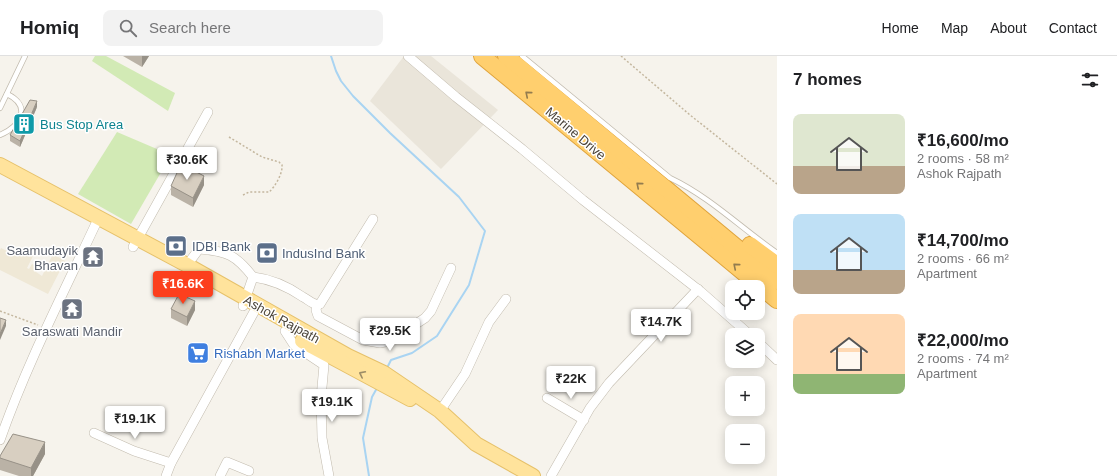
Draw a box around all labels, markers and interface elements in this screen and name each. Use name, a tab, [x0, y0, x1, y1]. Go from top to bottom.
search box	[103, 10, 383, 46]
text: Homiq	[20, 17, 79, 38]
icon: search	[117, 17, 139, 39]
text: Search here	[149, 19, 231, 36]
text: Home	[882, 20, 919, 36]
text: Map	[941, 20, 968, 36]
text: About	[990, 20, 1027, 36]
text: Contact	[1049, 20, 1097, 36]
icon: filters	[1079, 69, 1101, 91]
text: 7 homes	[793, 70, 862, 89]
one-way arrow	[525, 91, 532, 98]
street label: Marine Drive	[543, 104, 609, 163]
building icon: Bus Stop Area	[11, 111, 37, 137]
place label: Bus Stop Area	[40, 117, 124, 132]
icon: home	[825, 130, 873, 178]
text: ₹16,600/mo	[917, 131, 1009, 150]
pin: ₹30.6K	[154, 147, 220, 181]
text: 2 rooms · 58 m²	[917, 151, 1009, 166]
text: ₹30.6K	[166, 152, 208, 167]
text: Ashok Rajpath	[917, 166, 1002, 181]
one-way arrow	[636, 183, 643, 190]
icon: home	[825, 230, 873, 278]
text: ₹14,700/mo	[917, 231, 1009, 250]
bank icon: IDBI Bank	[163, 233, 189, 259]
place label: IDBI Bank	[192, 239, 251, 254]
bank icon: IndusInd Bank	[254, 240, 280, 266]
place label: Saamudayik Bhavan	[6, 243, 78, 273]
temple icon: Saamudayik Bhavan	[80, 244, 106, 270]
place label: IndusInd Bank	[282, 246, 366, 261]
text: 2 rooms · 66 m²	[917, 251, 1009, 266]
one-way arrow	[734, 264, 741, 271]
text: Apartment	[917, 266, 977, 281]
pin: ₹16.6K	[150, 271, 216, 305]
text: ₹16.6K	[162, 276, 204, 291]
map controls	[725, 280, 765, 464]
button: locate	[725, 280, 765, 320]
street label: Ashok Rajpath	[241, 292, 322, 346]
temple icon: Saraswati Mandir	[59, 296, 85, 322]
pin: ₹14.7K	[628, 309, 694, 343]
text: ₹14.7K	[640, 314, 682, 329]
pin: ₹29.5K	[357, 318, 423, 352]
text: ₹29.5K	[369, 323, 411, 338]
place label: Saraswati Mandir	[22, 324, 123, 339]
button: layers	[725, 328, 765, 368]
icon: home	[825, 330, 873, 378]
text: ₹22,000/mo	[917, 331, 1009, 350]
supermarket icon: Rishabh Market	[185, 340, 211, 366]
place label: Rishabh Market	[214, 346, 305, 361]
text: 2 rooms · 74 m²	[917, 351, 1009, 366]
pin: ₹22K	[547, 366, 595, 400]
text: Apartment	[917, 366, 977, 381]
one-way arrow	[359, 371, 366, 379]
text: ₹22K	[555, 371, 587, 386]
button: +	[725, 376, 765, 416]
pin: ₹19.1K	[299, 389, 365, 423]
text: ₹19.1K	[311, 394, 353, 409]
pin: ₹19.1K	[102, 406, 168, 440]
text: ₹19.1K	[114, 411, 156, 426]
button: −	[725, 424, 765, 464]

